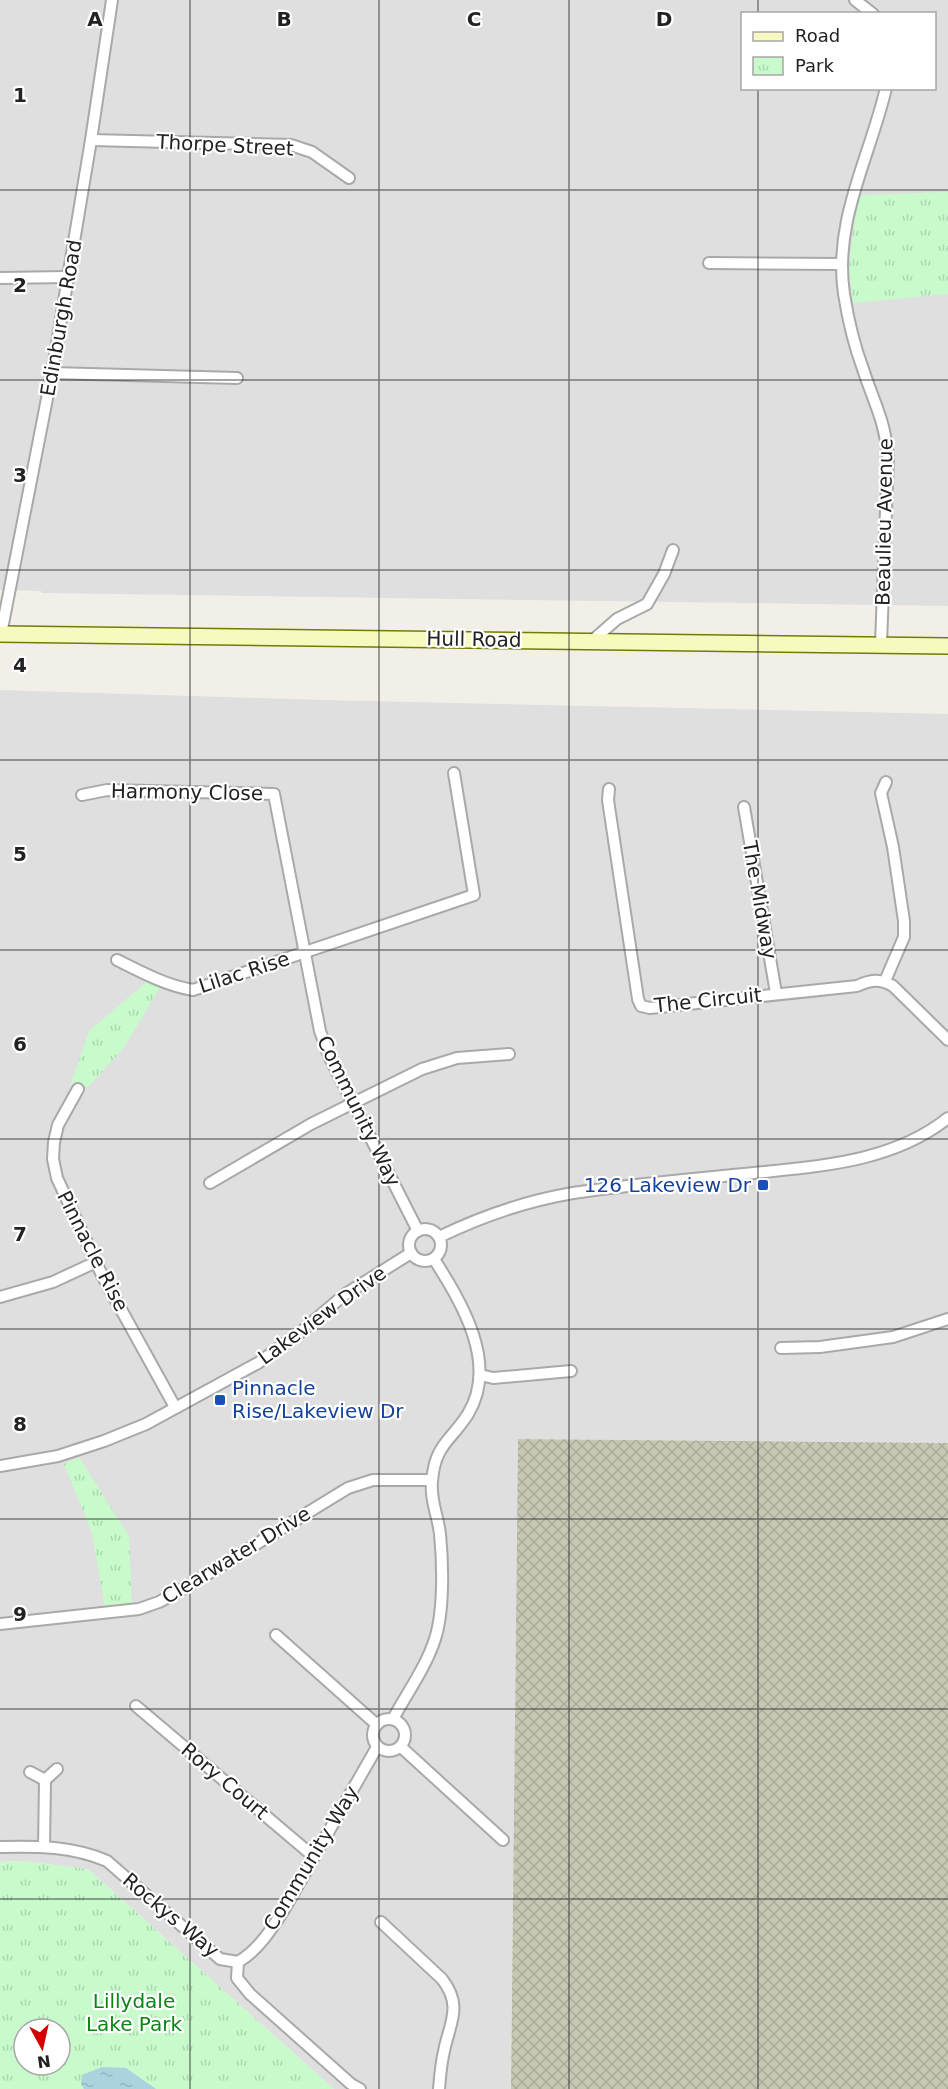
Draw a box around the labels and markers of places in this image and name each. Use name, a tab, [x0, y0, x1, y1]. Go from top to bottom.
place label: 126 Lakeview Dr	[584, 1173, 752, 1197]
marker: 126 Lakeview Dr	[756, 1178, 770, 1192]
place label: Pinnacle Rise/Lakeview Dr	[232, 1376, 404, 1423]
marker: Pinnacle Rise/Lakeview Dr	[213, 1393, 227, 1407]

